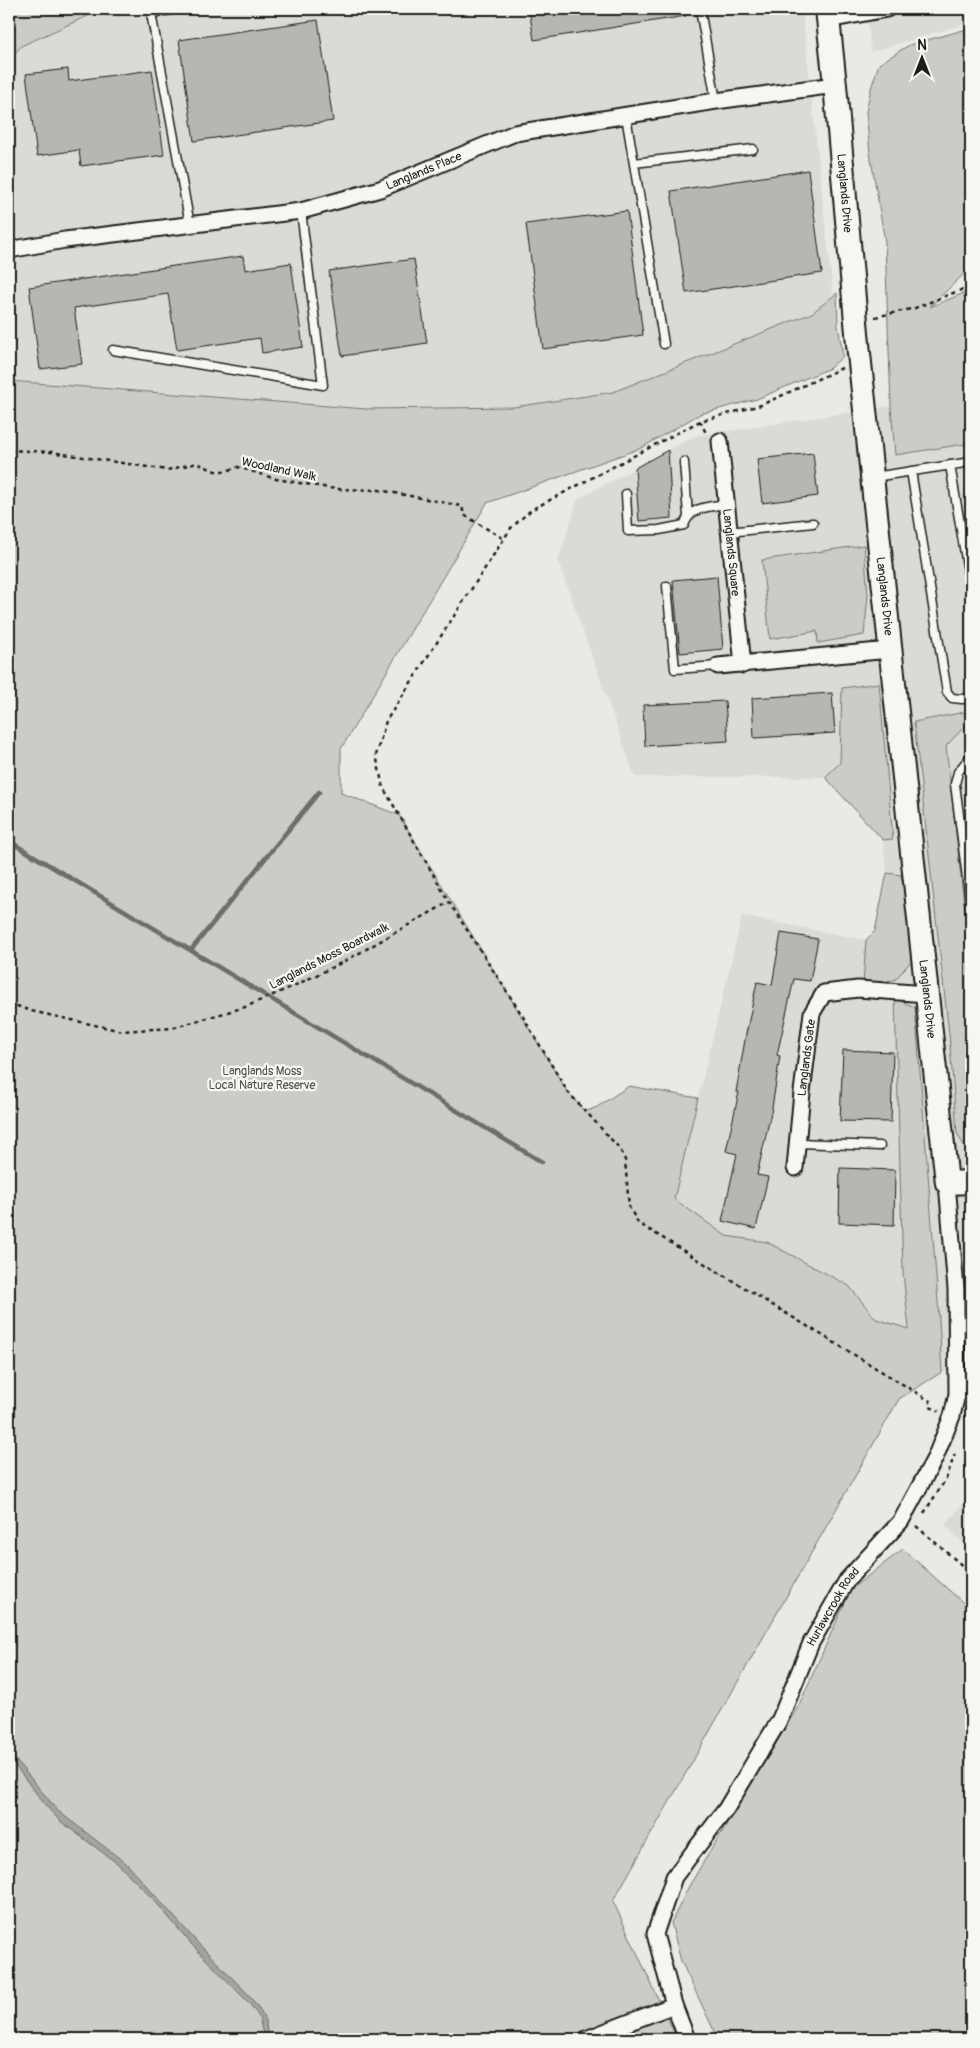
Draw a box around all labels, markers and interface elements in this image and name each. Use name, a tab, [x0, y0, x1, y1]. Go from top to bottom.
north arrow	[898, 32, 948, 82]
text: N	[917, 37, 927, 54]
street label: Langlands Place	[384, 149, 464, 194]
street label: Langlands Drive	[833, 153, 855, 233]
street label: Woodland Walk	[240, 454, 318, 485]
street label: Langlands Square	[719, 508, 743, 597]
street label: Langlands Drive	[873, 556, 896, 636]
street label: Langlands Moss Boardwalk	[267, 920, 392, 993]
street label: Langlands Drive	[915, 959, 939, 1039]
street label: Langlands Gate	[795, 1018, 819, 1097]
park label: Langlands Moss Local Nature Reserve	[209, 1064, 316, 1093]
street label: Hurlawcrook Road	[804, 1564, 863, 1649]

